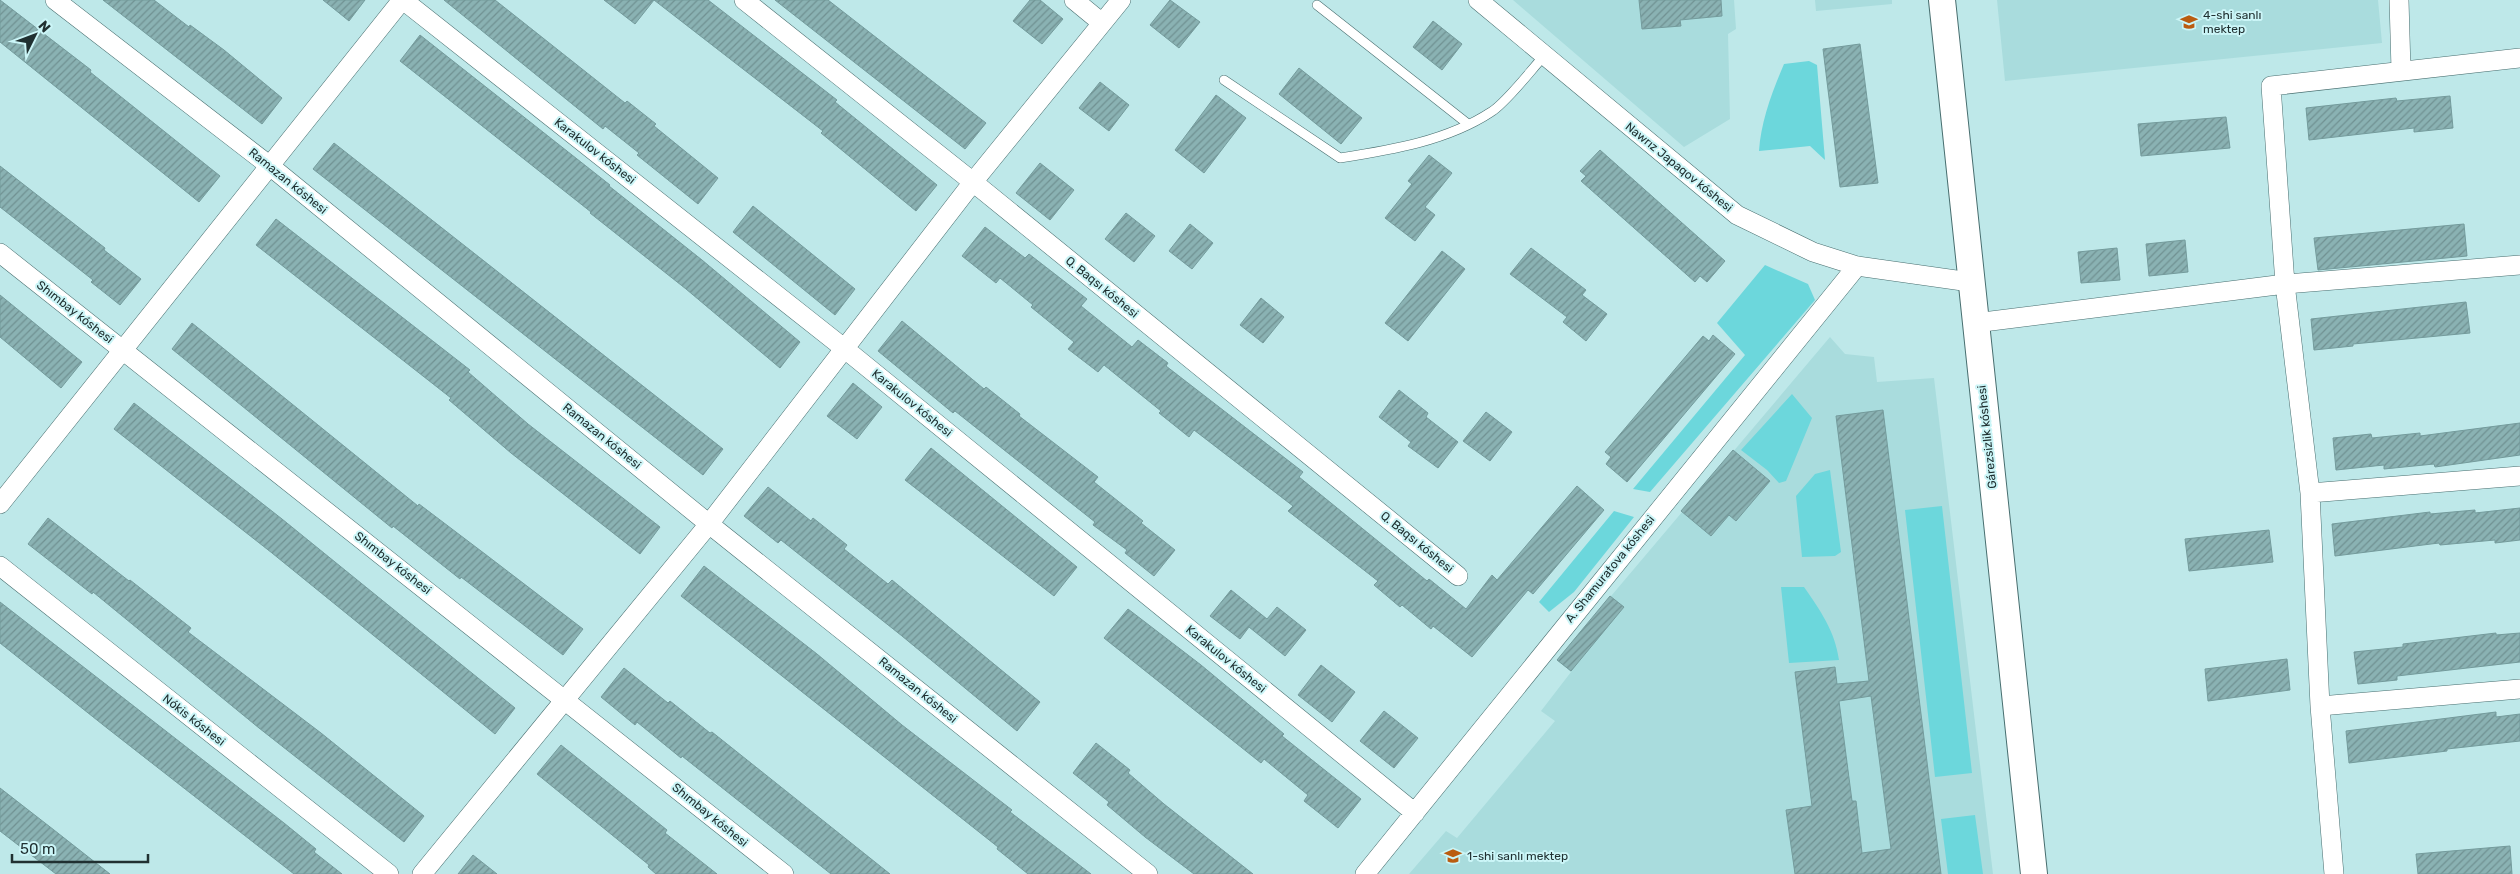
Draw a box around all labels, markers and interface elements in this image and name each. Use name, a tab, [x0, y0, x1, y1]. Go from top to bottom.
place label: 4-shi sanlı mektep	[2203, 8, 2261, 36]
north arrow	[10, 10, 60, 60]
school or university icon: 4-shi sanlı mektep	[2179, 12, 2199, 32]
text: N	[35, 17, 54, 36]
street label: Karakulov kóshesi	[552, 115, 638, 187]
street label: Nawrız Japaqov kóshesi	[1622, 119, 1736, 215]
street label: Ramazan kóshesi	[246, 145, 330, 217]
street label: Q. Baqsı kóshesi	[1063, 253, 1141, 321]
street label: Shımbay kóshesi	[34, 278, 116, 346]
street label: Karakulov kóshesi	[869, 366, 955, 440]
street label: Gárezsizlik kóshesi	[1975, 384, 1999, 489]
street label: Ramazan kóshesi	[560, 400, 644, 472]
street label: Q. Baqsı kóshesi	[1378, 508, 1456, 576]
street label: A. Shamuratova kóshesi	[1563, 513, 1658, 625]
street label: Shımbay kóshesi	[352, 529, 434, 597]
street label: Karakulov kóshesi	[1183, 622, 1269, 696]
street label: Ramazan kóshesi	[876, 654, 960, 726]
street label: Nókis kóshesi	[160, 691, 228, 749]
street label: Shımbay kóshesi	[669, 780, 751, 850]
scale bar	[12, 832, 149, 864]
text: 50 m	[20, 840, 55, 858]
school or university icon: 1-shi sanlı mektep	[1443, 846, 1463, 866]
place label: 1-shi sanlı mektep	[1467, 849, 1568, 863]

